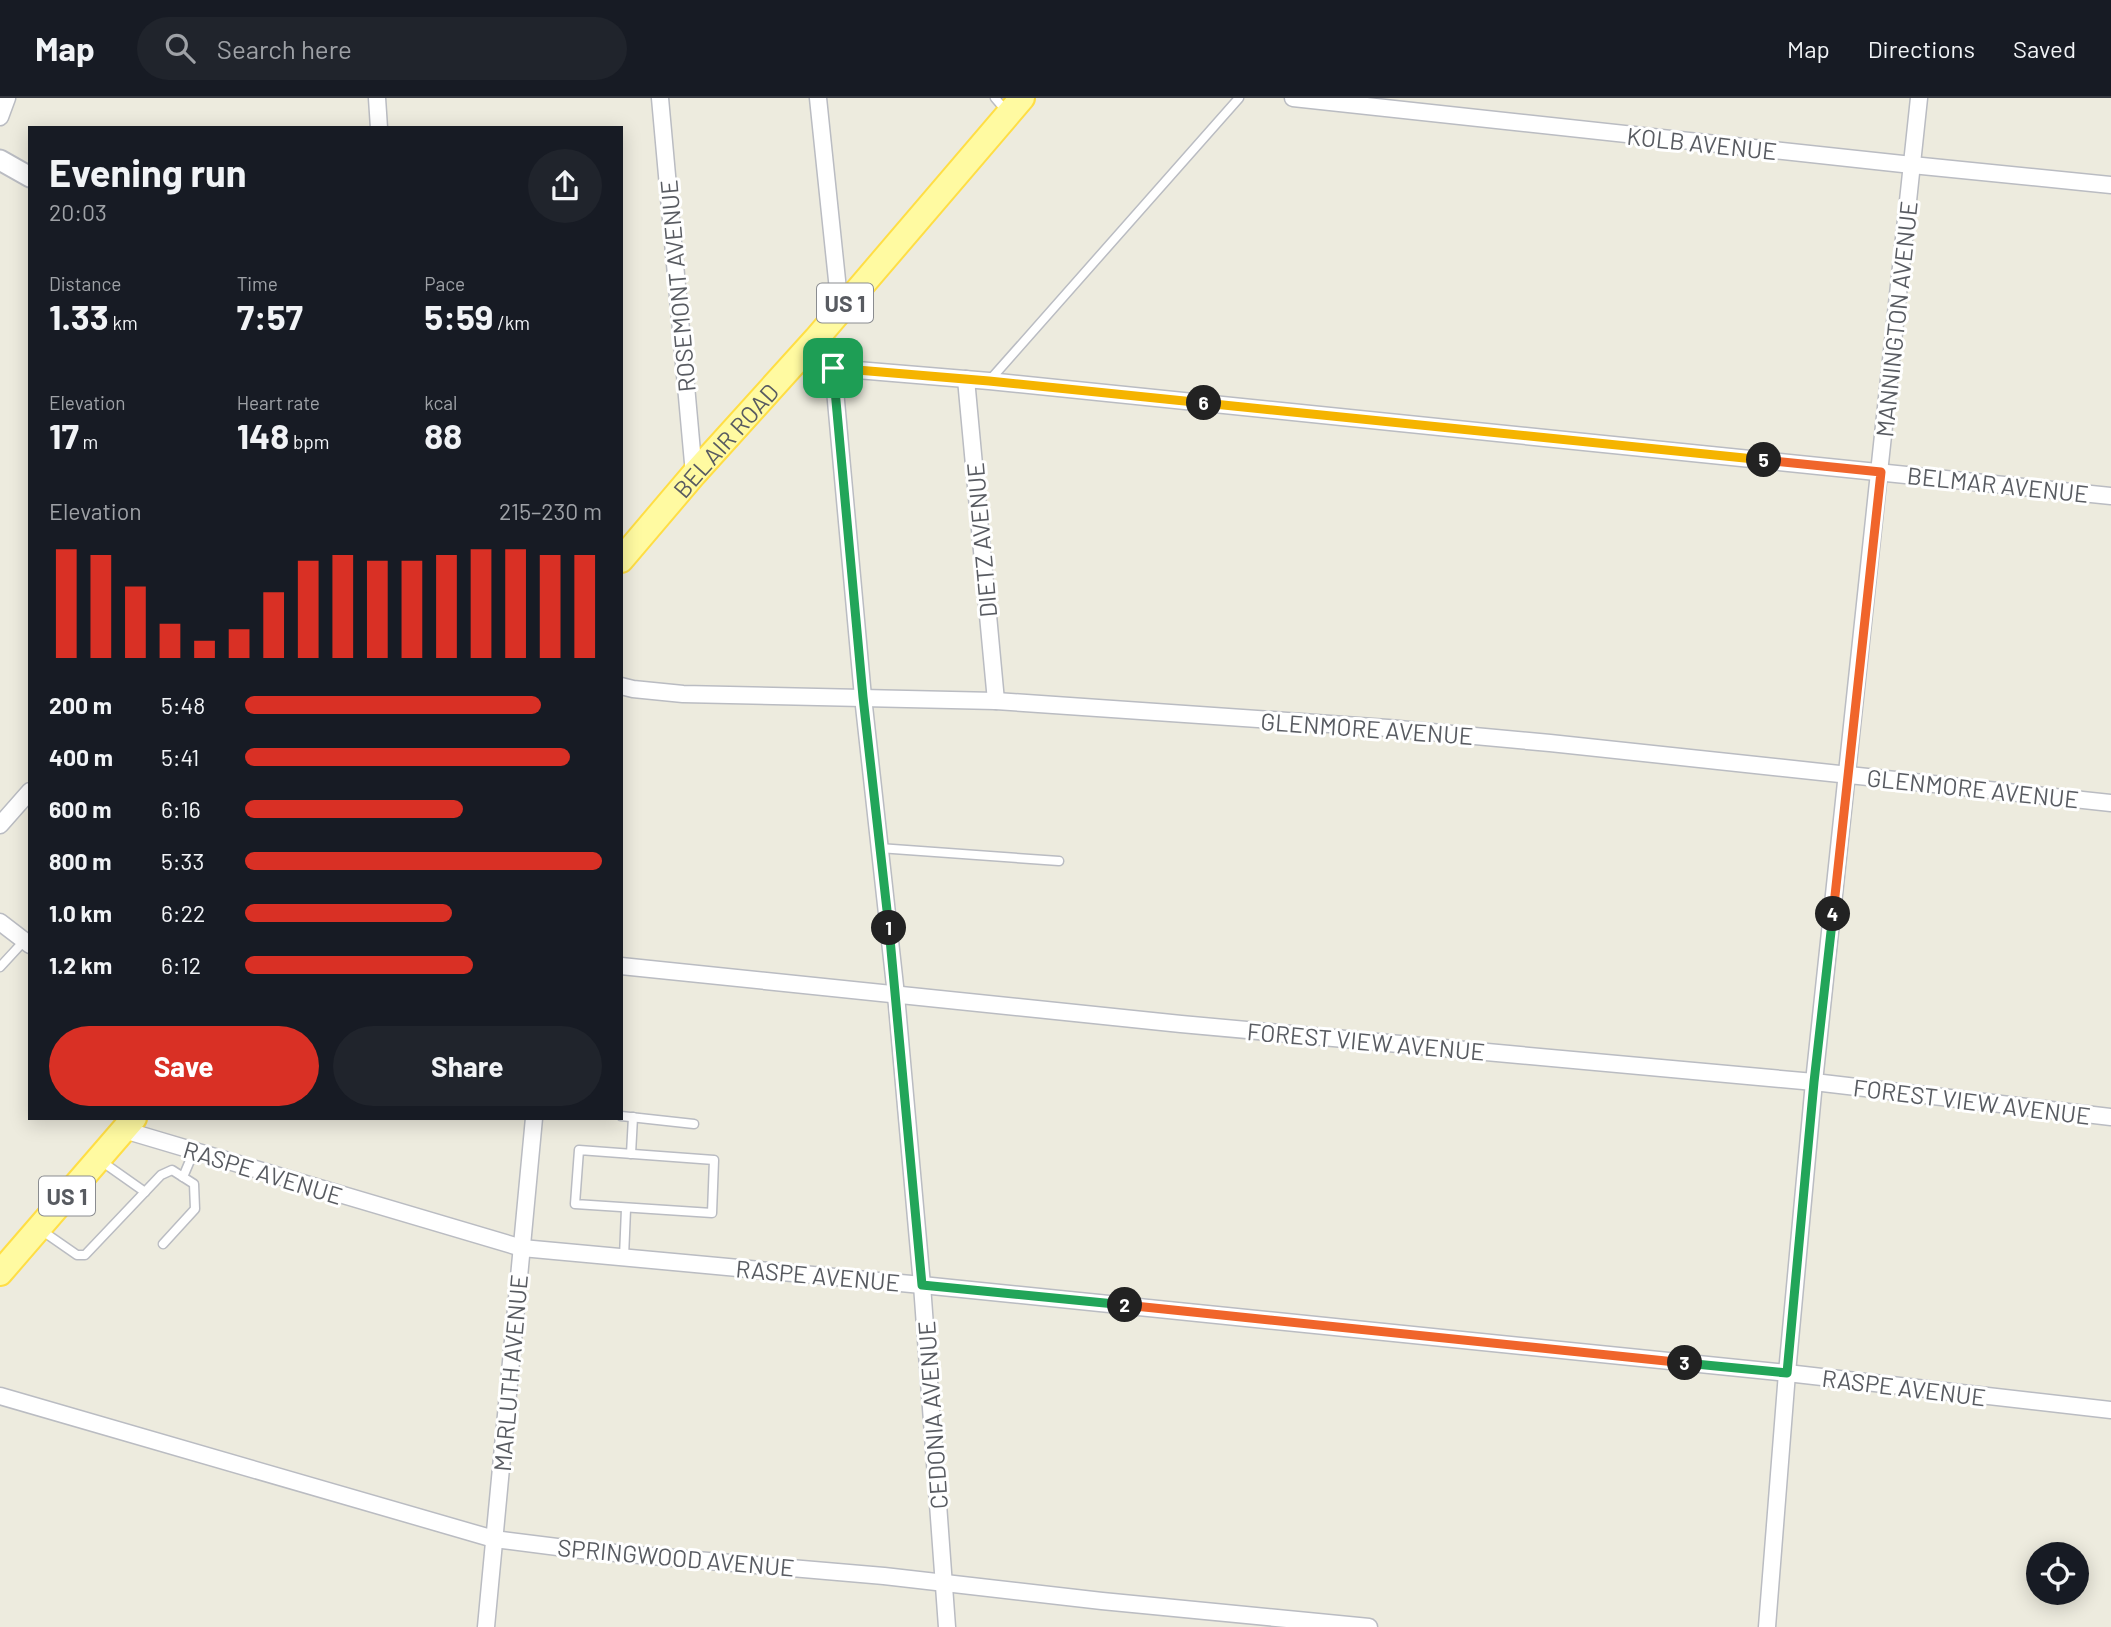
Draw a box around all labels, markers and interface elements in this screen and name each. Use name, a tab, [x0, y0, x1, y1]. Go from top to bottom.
search box	[137, 17, 627, 80]
text: Map	[35, 28, 95, 68]
icon: search	[161, 29, 199, 67]
text: Search here	[217, 33, 352, 64]
text: Map	[1787, 34, 1830, 63]
text: Directions	[1868, 34, 1975, 63]
text: Saved	[2013, 34, 2076, 63]
street label: KOLB AVENUE	[1625, 121, 1779, 165]
text: Evening run	[49, 149, 247, 195]
button: share	[528, 149, 602, 223]
street label: ROSEMONT AVENUE	[653, 179, 701, 393]
text: 20:03	[49, 198, 107, 226]
street label: MANNINGTON AVENUE	[1869, 200, 1923, 438]
text: Distance	[49, 272, 121, 295]
text: Time	[237, 272, 278, 295]
text: Pace	[424, 272, 465, 295]
road number: US 1	[817, 284, 873, 322]
text: 1.33	[49, 295, 109, 337]
text: 7:57	[237, 295, 303, 337]
text: 5:59	[424, 295, 493, 337]
text: km	[109, 311, 138, 334]
text: /km	[493, 311, 530, 334]
pin	[803, 338, 863, 398]
icon: arrive	[814, 349, 852, 387]
street label: BELAIR ROAD	[666, 377, 784, 503]
pin: 6	[1186, 386, 1222, 420]
text: Elevation	[49, 391, 126, 414]
text: Heart rate	[237, 391, 320, 414]
text: kcal	[424, 391, 457, 414]
text: 6	[1198, 391, 1209, 414]
text: 17	[49, 414, 79, 456]
text: 148	[237, 414, 289, 456]
text: 88	[424, 414, 462, 456]
text: m	[79, 430, 98, 453]
text: bpm	[289, 430, 330, 453]
pin: 5	[1746, 442, 1782, 478]
text: 5	[1758, 448, 1769, 471]
street label: BELMAR AVENUE	[1906, 460, 2090, 508]
street label: DIETZ AVENUE	[960, 461, 1002, 619]
text: Elevation	[49, 497, 142, 525]
text: 215–230 m	[499, 497, 602, 525]
text: 200 m	[49, 691, 112, 719]
text: 5:48	[161, 691, 205, 719]
street label: GLENMORE AVENUE	[1260, 706, 1474, 750]
text: 400 m	[49, 743, 113, 771]
text: 5:41	[161, 743, 199, 771]
street label: GLENMORE AVENUE	[1865, 762, 2081, 814]
text: 600 m	[49, 795, 111, 823]
text: 6:16	[161, 795, 201, 823]
text: 800 m	[49, 847, 111, 875]
text: 5:33	[161, 847, 204, 875]
pin: 4	[1815, 896, 1850, 932]
text: 1.0 km	[49, 899, 112, 927]
text: 6:22	[161, 899, 205, 927]
text: 4	[1827, 902, 1838, 925]
pin: 1	[872, 910, 906, 946]
text: 1	[885, 916, 892, 939]
text: 1.2 km	[49, 951, 112, 979]
text: 6:12	[161, 951, 201, 979]
street label: FOREST VIEW AVENUE	[1246, 1016, 1486, 1066]
button: Save	[49, 1026, 319, 1106]
button: Share	[333, 1026, 602, 1106]
street label: FOREST VIEW AVENUE	[1852, 1072, 2092, 1130]
street label: RASPE AVENUE	[180, 1134, 346, 1210]
road number: US 1	[39, 1176, 95, 1216]
street label: RASPE AVENUE	[735, 1253, 901, 1297]
street label: MARLUTH AVENUE	[487, 1273, 533, 1473]
pin: 2	[1108, 1288, 1142, 1322]
text: 2	[1119, 1293, 1130, 1316]
street label: CEDONIA AVENUE	[911, 1320, 953, 1510]
pin: 3	[1668, 1346, 1702, 1380]
text: 3	[1679, 1351, 1690, 1374]
street label: RASPE AVENUE	[1820, 1363, 1988, 1411]
street label: SPRINGWOOD AVENUE	[556, 1532, 796, 1582]
map controls	[2026, 1542, 2089, 1605]
button: locate	[2026, 1542, 2089, 1605]

